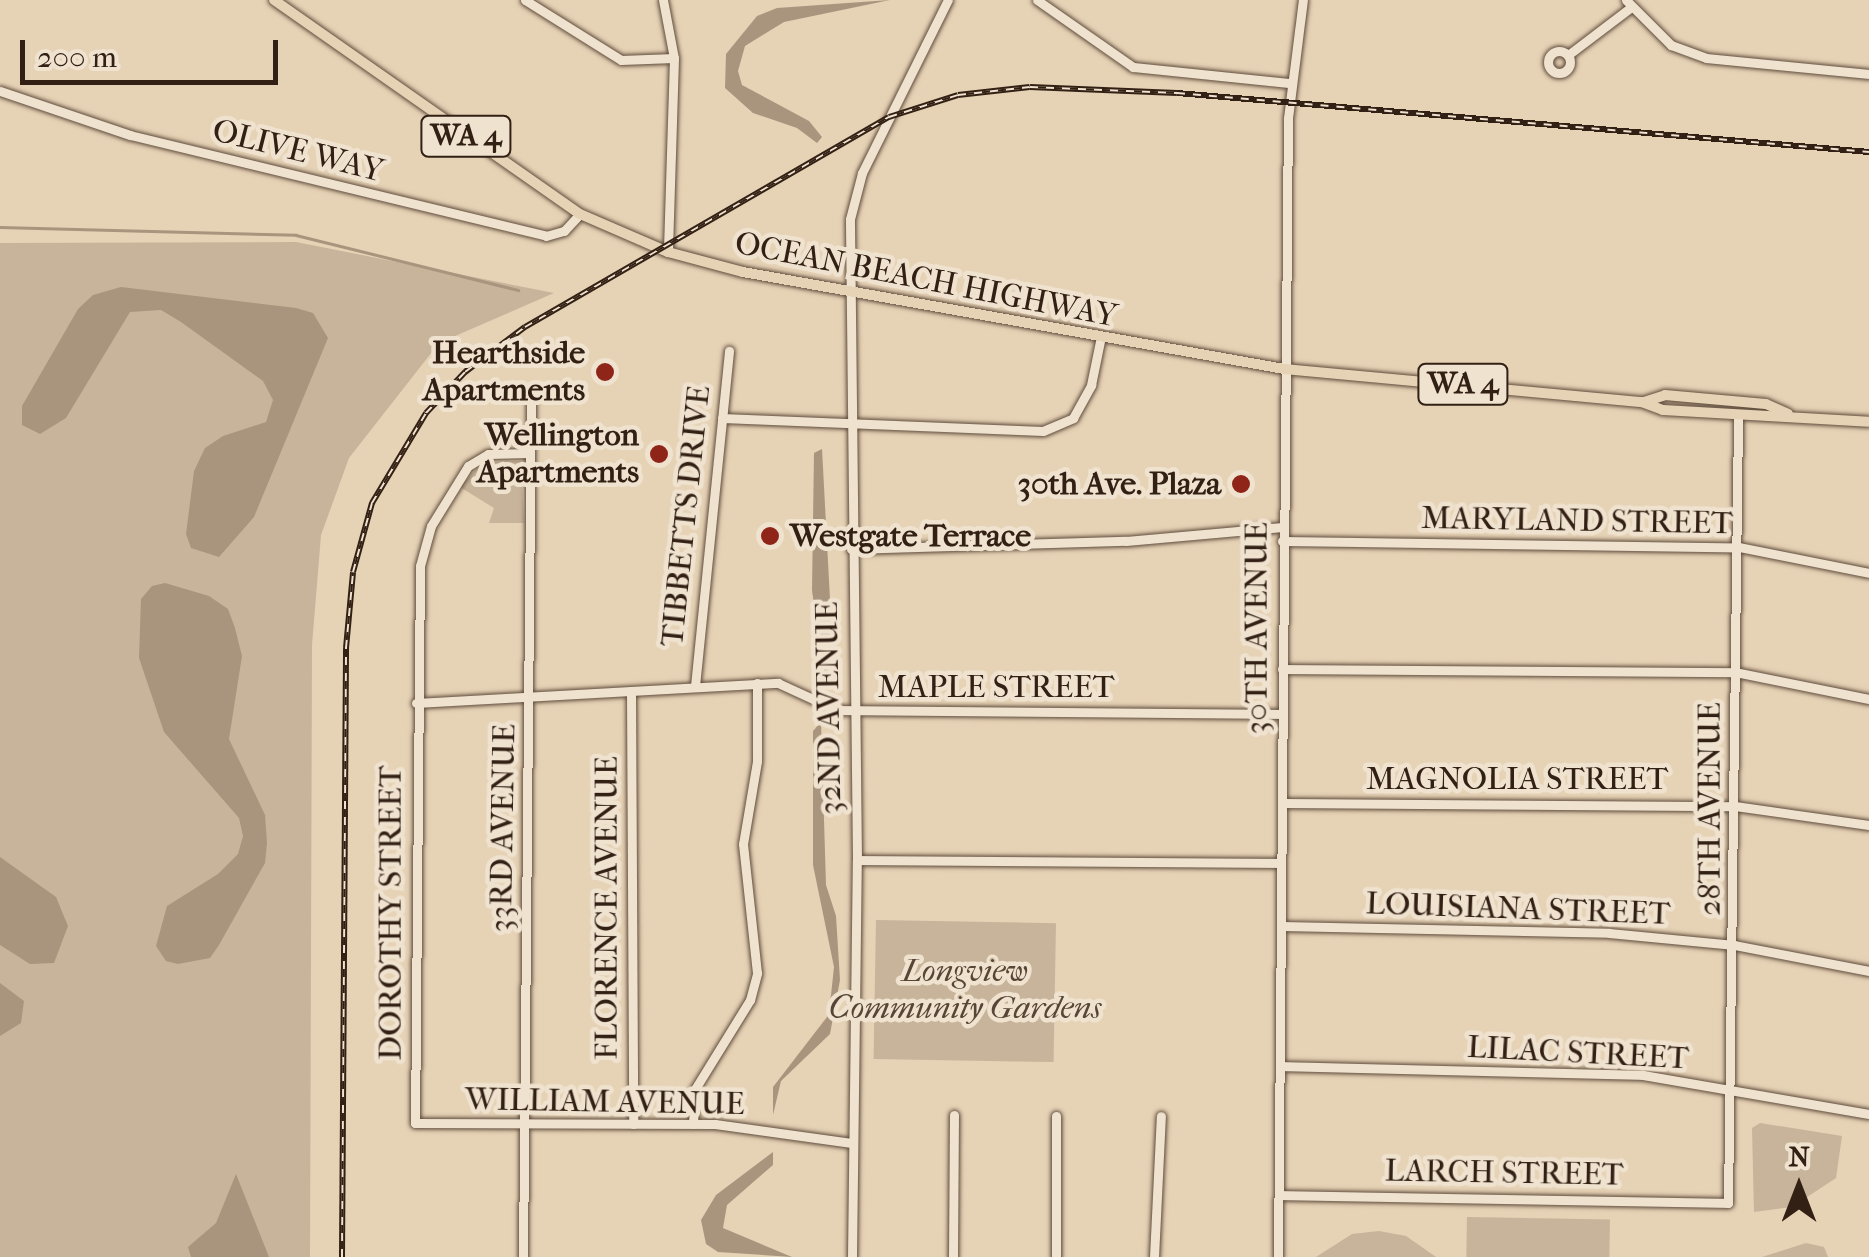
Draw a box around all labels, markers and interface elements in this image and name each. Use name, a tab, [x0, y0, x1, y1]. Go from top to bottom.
scale bar	[25, 20, 282, 82]
text: 200 m	[37, 40, 117, 75]
street label: OLIVE WAY	[208, 111, 388, 191]
road number: WA 4	[418, 111, 514, 161]
street label: OCEAN BEACH HIGHWAY	[732, 224, 1120, 336]
place label: Hearthside Apartments	[423, 335, 585, 410]
road number: WA 4	[1416, 359, 1510, 409]
marker: Hearthside Apartments	[594, 361, 616, 383]
street label: TIBBETTS DRIVE	[653, 384, 719, 648]
place label: Wellington Apartments	[477, 417, 639, 492]
marker: Wellington Apartments	[648, 443, 670, 465]
place label: 30th Ave. Plaza	[1018, 465, 1221, 503]
marker: 30th Ave. Plaza	[1230, 473, 1252, 495]
street label: MARYLAND STREET	[1421, 499, 1733, 543]
place label: Westgate Terrace	[790, 517, 1031, 555]
street label: 30TH AVENUE	[1238, 522, 1276, 734]
marker: Westgate Terrace	[759, 525, 781, 547]
street label: 32ND AVENUE	[808, 601, 850, 815]
street label: MAPLE STREET	[878, 668, 1114, 706]
street label: 28TH AVENUE	[1691, 702, 1729, 916]
street label: 33RD AVENUE	[482, 723, 524, 933]
street label: FLORENCE AVENUE	[588, 756, 626, 1060]
street label: MAGNOLIA STREET	[1366, 760, 1668, 798]
street label: DOROTHY STREET	[372, 766, 410, 1060]
street label: LOUISIANA STREET	[1365, 884, 1671, 934]
park label: Longview Community Gardens	[829, 953, 1101, 1028]
street label: LILAC STREET	[1466, 1028, 1690, 1078]
street label: WILLIAM AVENUE	[465, 1080, 745, 1124]
north arrow	[1749, 1137, 1849, 1237]
text: N	[1788, 1140, 1810, 1173]
street label: LARCH STREET	[1384, 1152, 1624, 1194]

